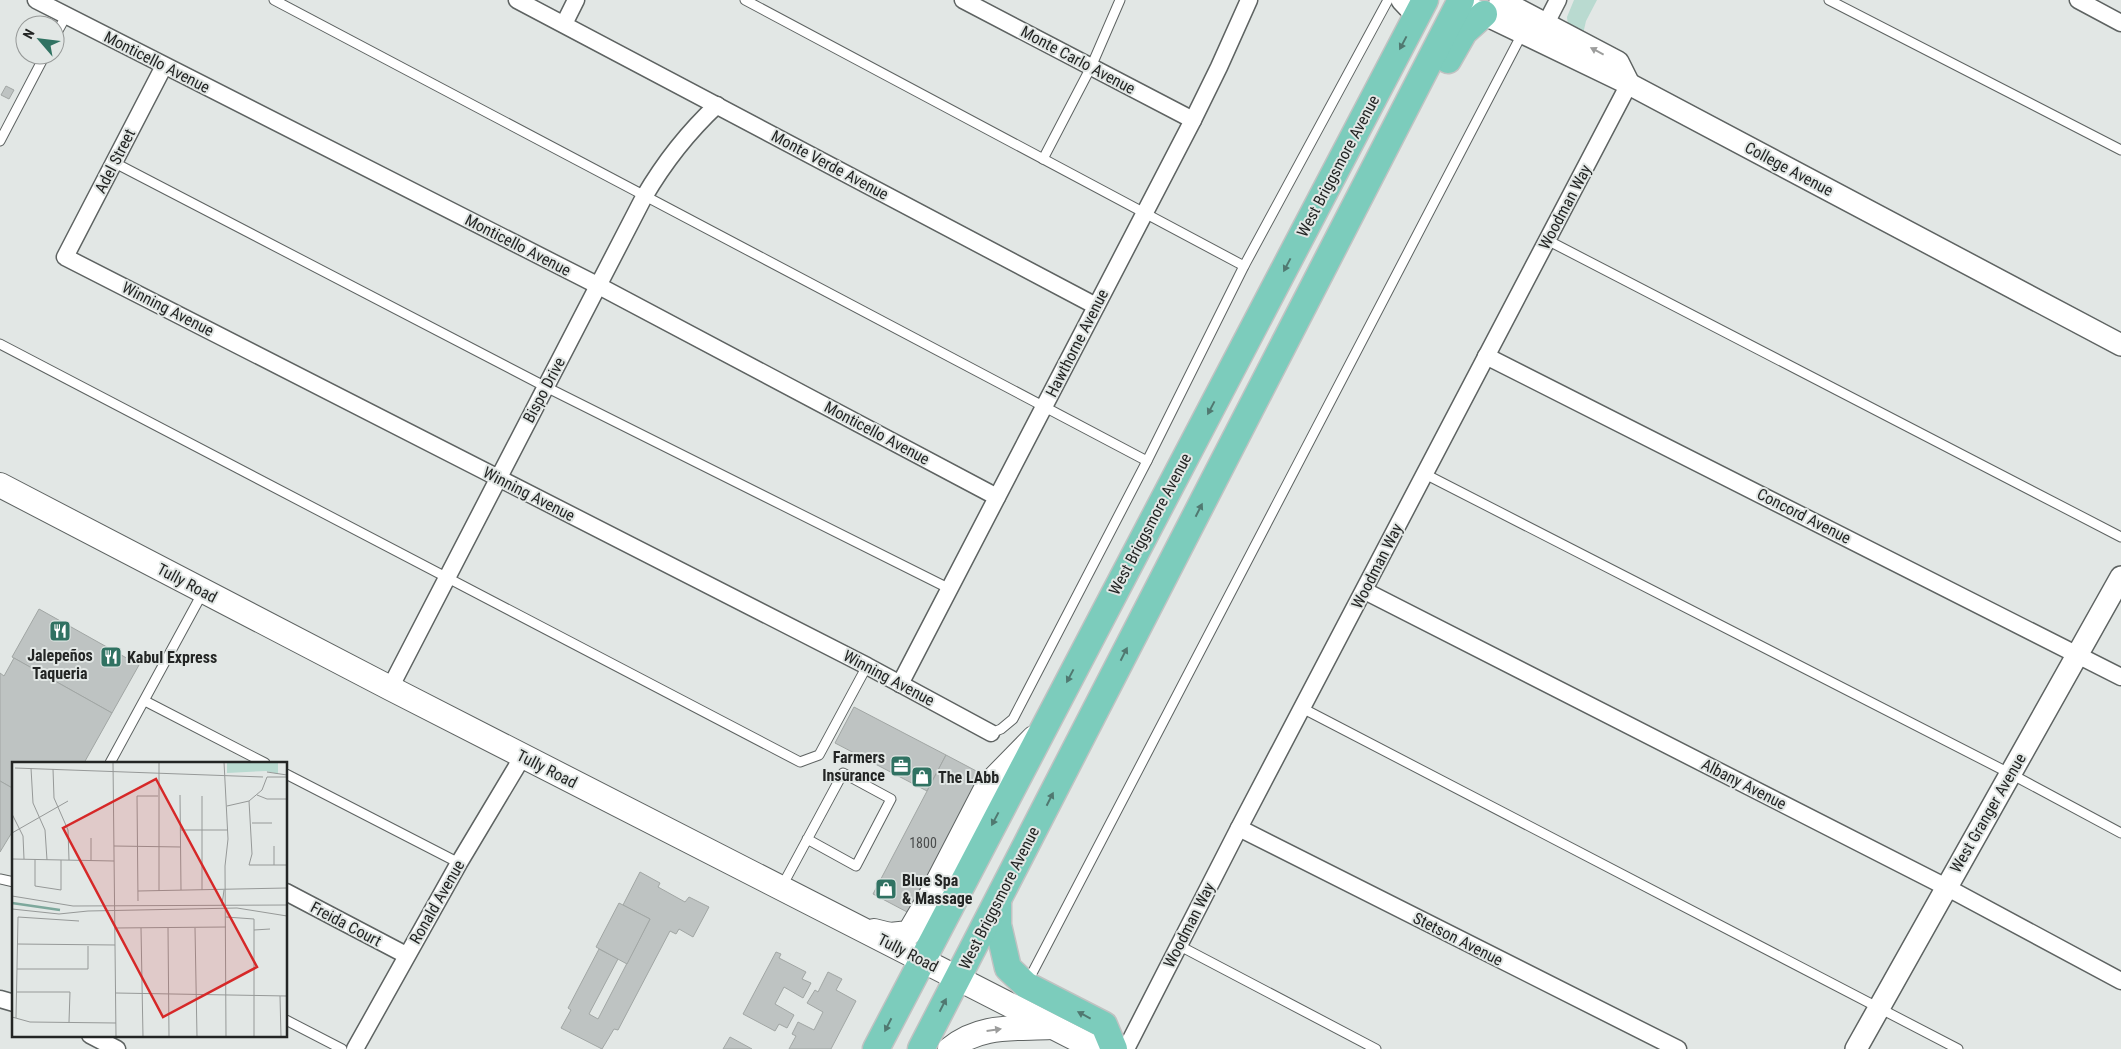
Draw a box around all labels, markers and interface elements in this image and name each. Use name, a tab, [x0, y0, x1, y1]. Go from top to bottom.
north arrow	[15, 15, 65, 65]
street label: Monte Carlo Avenue	[1018, 22, 1138, 98]
text: N	[19, 26, 38, 41]
street label: Monticello Avenue	[101, 27, 213, 97]
one-way arrow	[1399, 36, 1407, 50]
one-way arrow	[1590, 47, 1604, 55]
street label: West Briggsmore Avenue	[1293, 92, 1383, 240]
street label: Adel Street	[91, 125, 139, 196]
street label: Monte Verde Avenue	[768, 126, 892, 204]
street label: College Avenue	[1742, 138, 1836, 200]
street label: Woodman Way	[1535, 161, 1595, 253]
street label: Monticello Avenue	[462, 210, 574, 280]
one-way arrow	[1283, 257, 1291, 272]
street label: Winning Avenue	[119, 278, 217, 340]
street label: Hawthorne Avenue	[1042, 286, 1112, 400]
street label: Bispo Drive	[519, 354, 569, 426]
street label: Monticello Avenue	[821, 397, 933, 469]
one-way arrow	[1207, 401, 1215, 416]
street label: West Briggsmore Avenue	[1105, 450, 1195, 598]
street label: Winning Avenue	[480, 463, 578, 525]
street label: Concord Avenue	[1754, 484, 1854, 548]
one-way arrow	[1195, 503, 1203, 517]
street label: Woodman Way	[1347, 520, 1407, 612]
street label: Tully Road	[154, 559, 220, 607]
restaurant icon: Jalepeños Taqueria	[48, 619, 72, 643]
restaurant icon: Kabul Express	[99, 645, 123, 669]
place label: Jalepeños Taqueria	[27, 646, 93, 683]
street label: Winning Avenue	[840, 646, 938, 710]
one-way arrow	[1120, 647, 1128, 662]
place label: Kabul Express	[127, 648, 217, 667]
one-way arrow	[1066, 670, 1075, 683]
street label: Tully Road	[514, 746, 580, 792]
place label: Farmers Insurance	[822, 748, 885, 785]
street label: West Granger Avenue	[1946, 750, 2030, 876]
office icon: Farmers Insurance	[889, 754, 913, 778]
street label: Albany Avenue	[1698, 755, 1790, 813]
inset map	[12, 762, 288, 1036]
shop icon: The LAbb	[910, 765, 934, 789]
place label: The LAbb	[938, 768, 999, 787]
one-way arrow	[1046, 792, 1054, 806]
one-way arrow	[991, 812, 999, 827]
street label: West Briggsmore Avenue	[955, 823, 1043, 973]
house number: 1800	[909, 835, 937, 851]
street label: Ronald Avenue	[405, 857, 469, 947]
place label: Blue Spa & Massage	[902, 871, 973, 908]
shop icon: Blue Spa & Massage	[874, 877, 898, 901]
street label: Woodman Way	[1159, 879, 1219, 971]
street label: Freida Court	[307, 897, 385, 951]
street label: Stetson Avenue	[1410, 908, 1506, 970]
street label: Tully Road	[875, 930, 941, 976]
one-way arrow	[939, 998, 947, 1013]
one-way arrow	[1076, 1011, 1091, 1019]
one-way arrow	[884, 1018, 892, 1033]
one-way arrow	[986, 1026, 1002, 1034]

